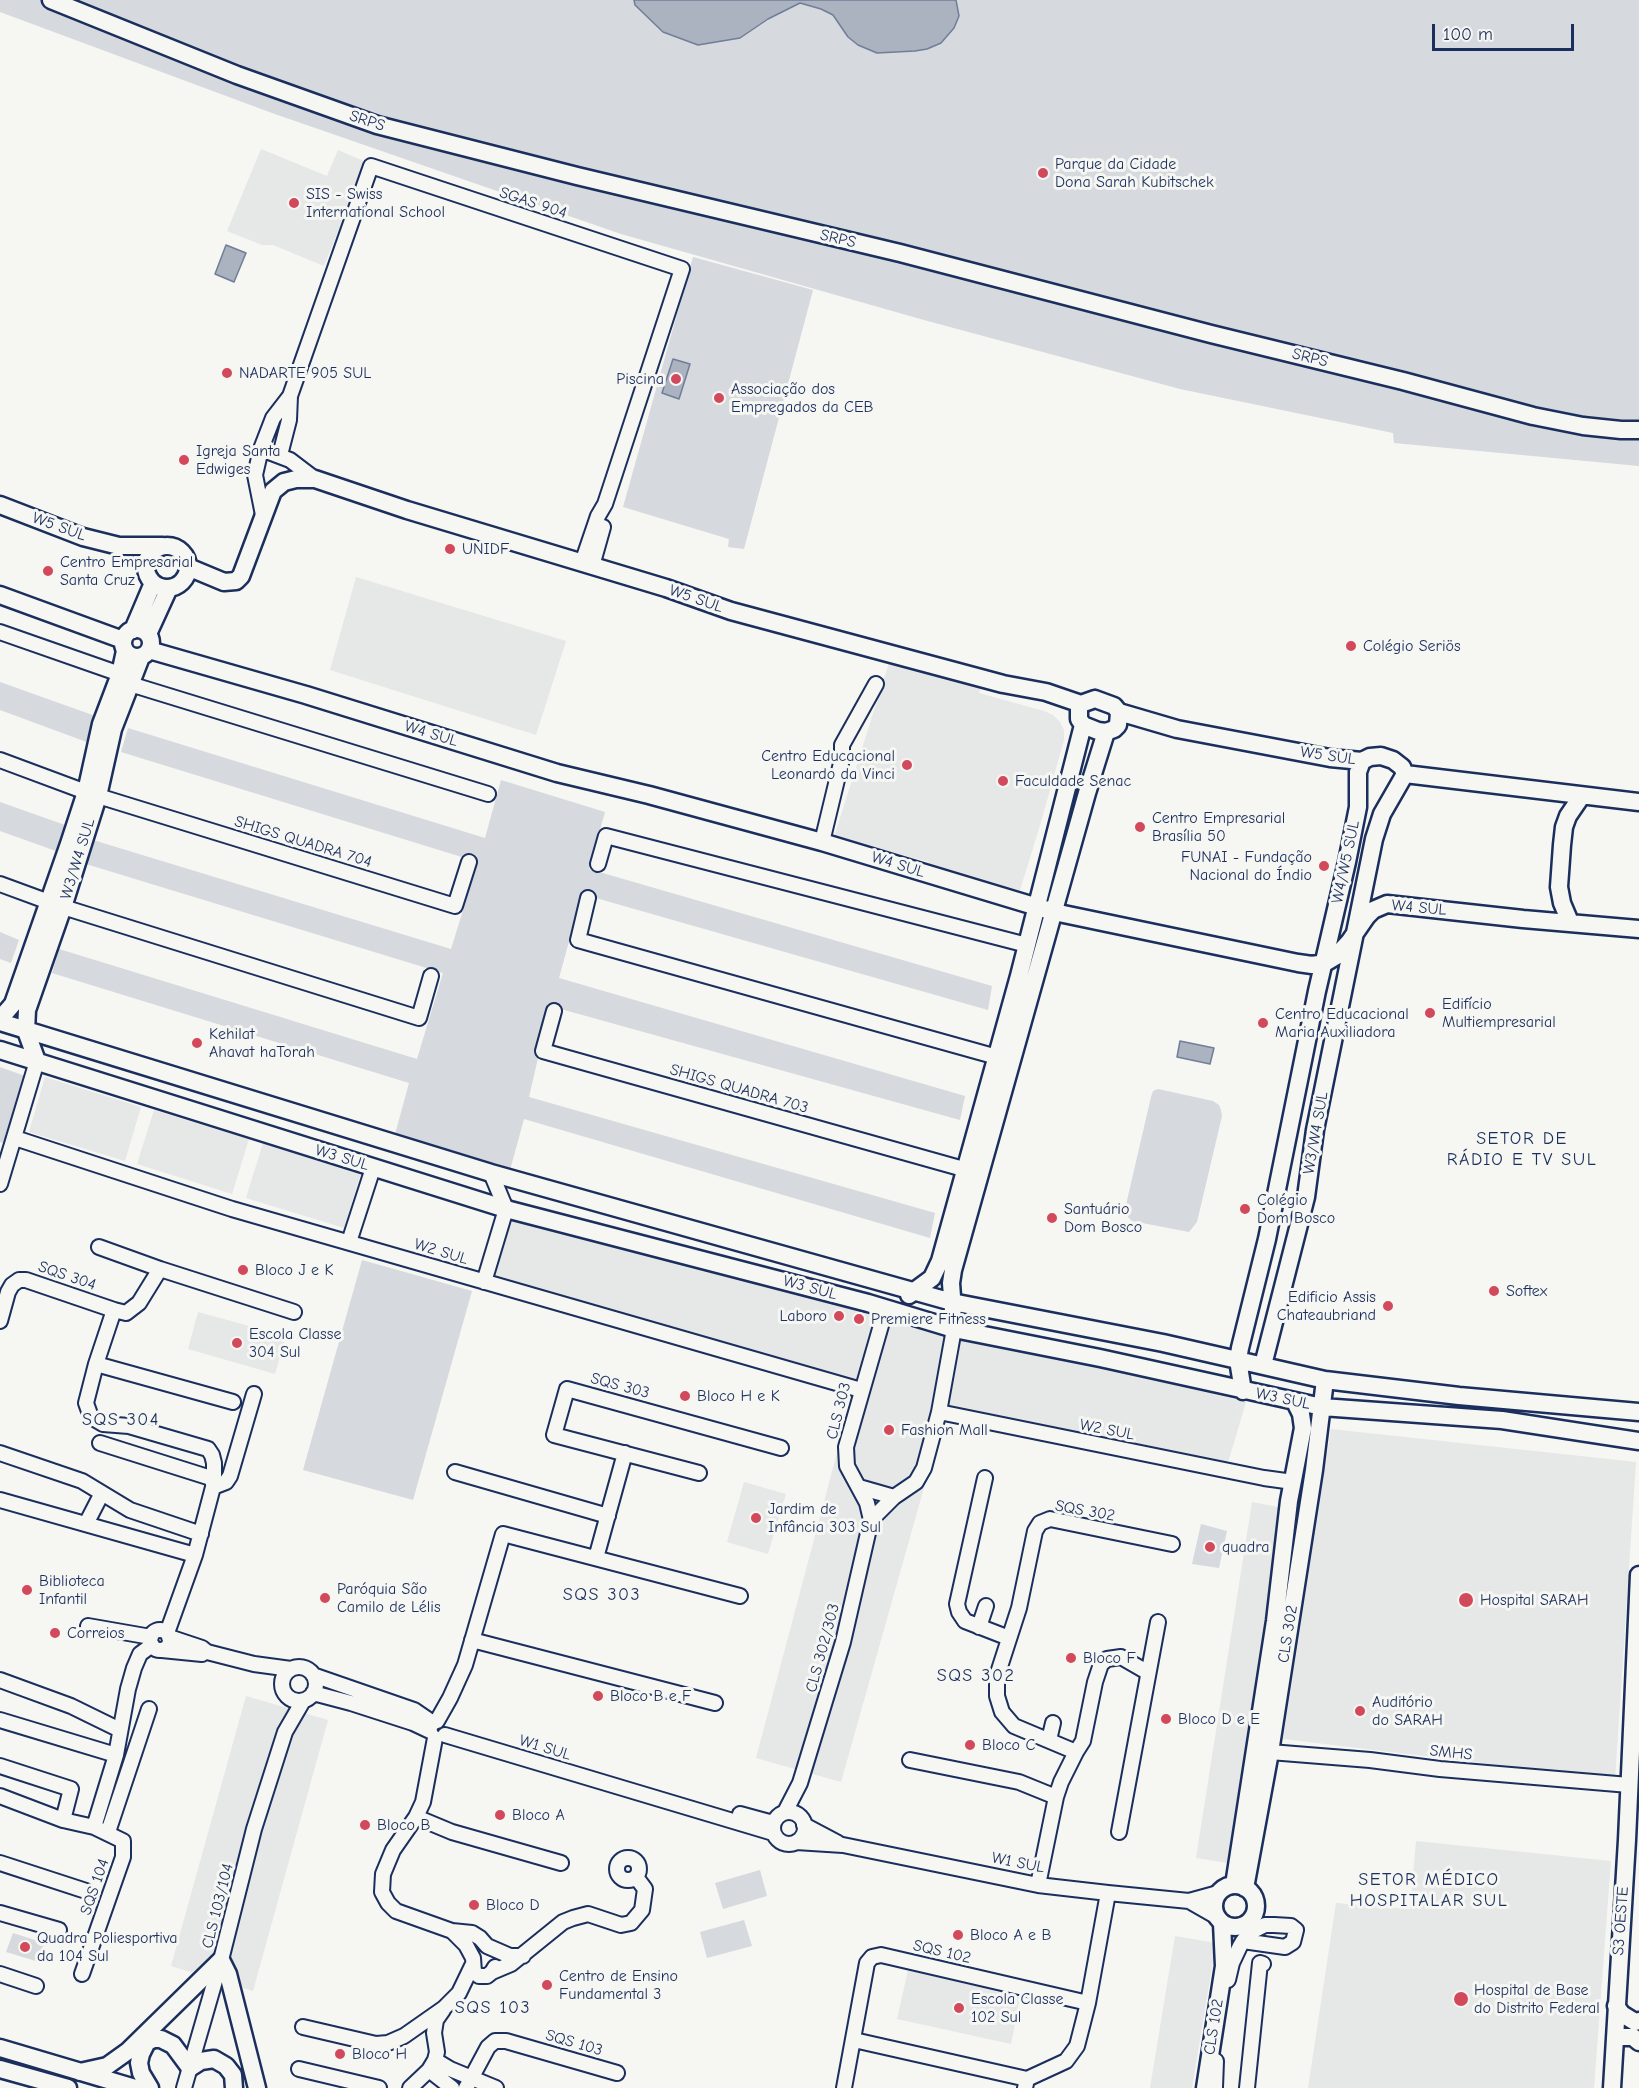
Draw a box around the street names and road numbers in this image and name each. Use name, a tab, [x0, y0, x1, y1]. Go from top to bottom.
street label: SRPS	[347, 106, 387, 136]
street label: SGAS 904	[497, 183, 569, 223]
street label: SRPS	[818, 226, 858, 252]
street label: SRPS	[1290, 344, 1330, 372]
street label: W5 SUL	[30, 508, 88, 546]
street label: W5 SUL	[667, 581, 725, 617]
street label: W4 SUL	[402, 717, 460, 751]
street label: W5 SUL	[1299, 743, 1357, 769]
street label: SHIGS QUADRA 704	[232, 812, 374, 872]
street label: W3/W4 SUL	[57, 816, 99, 902]
street label: W4/W5 SUL	[1328, 819, 1364, 905]
street label: W4 SUL	[869, 848, 927, 882]
street label: W4 SUL	[1391, 896, 1447, 920]
street label: SHIGS QUADRA 703	[668, 1060, 810, 1118]
street label: W3/W4 SUL	[1299, 1090, 1333, 1176]
street label: W3 SUL	[313, 1141, 371, 1175]
street label: W2 SUL	[412, 1235, 470, 1269]
street label: SQS 304	[36, 1257, 98, 1295]
street label: W3 SUL	[781, 1272, 839, 1304]
street label: SQS 303	[588, 1369, 652, 1403]
street label: CLS 303	[823, 1381, 855, 1441]
street label: W3 SUL	[1254, 1384, 1312, 1414]
street label: W2 SUL	[1078, 1415, 1136, 1445]
street label: SQS 302	[1054, 1496, 1116, 1526]
street label: CLS 302/303	[802, 1602, 844, 1694]
street label: CLS 302	[1274, 1604, 1302, 1664]
street label: W1 SUL	[517, 1731, 573, 1765]
street label: SMHS	[1429, 1741, 1473, 1765]
street label: W1 SUL	[990, 1848, 1046, 1878]
street label: SQS 104	[76, 1856, 114, 1918]
street label: CLS 103/104	[198, 1861, 238, 1951]
street label: S3 OESTE	[1609, 1886, 1633, 1956]
street label: SQS 102	[911, 1936, 973, 1968]
street label: CLS 102	[1200, 1998, 1228, 2056]
street label: SQS 103	[543, 2026, 605, 2060]

